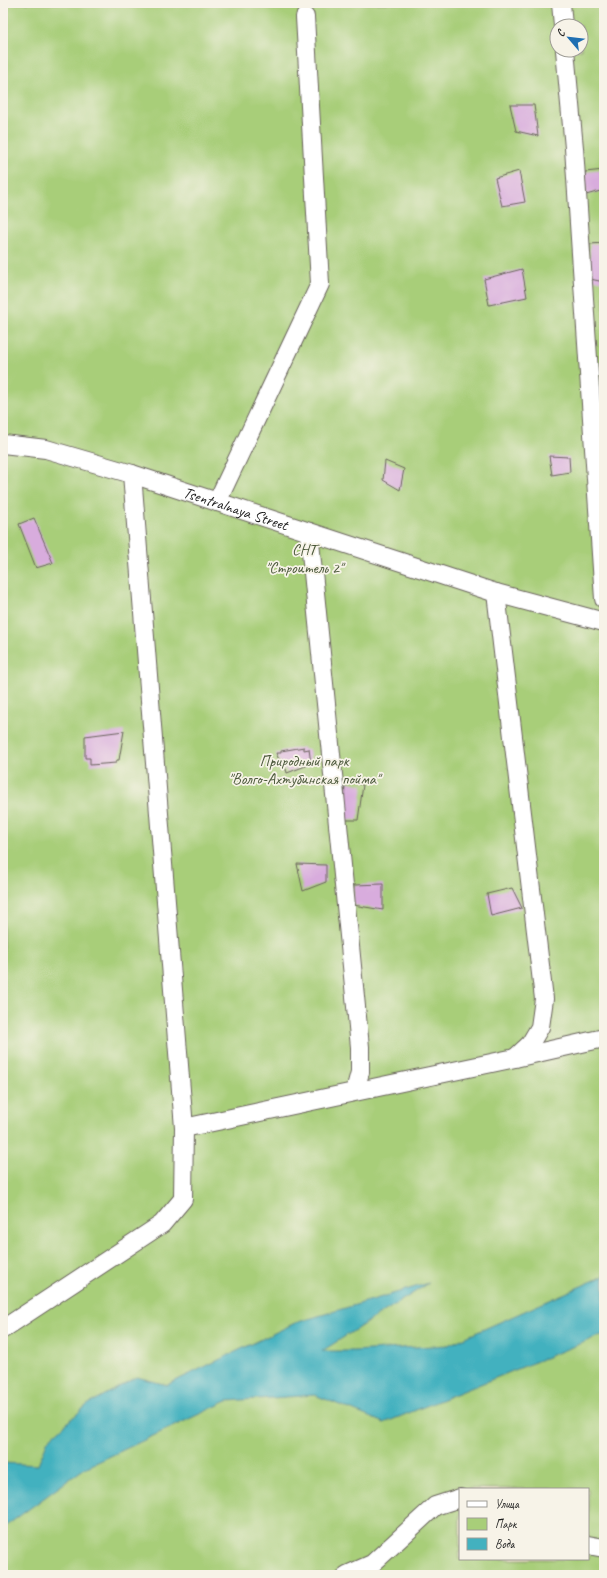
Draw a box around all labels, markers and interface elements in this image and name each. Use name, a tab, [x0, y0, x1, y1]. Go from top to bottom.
north arrow	[549, 18, 589, 58]
text: С	[553, 26, 568, 39]
street label: Tsentralnaya Street	[181, 482, 292, 536]
park label: СНТ "Строитель 2"	[265, 540, 346, 578]
park label: Природный парк "Волго-Ахтубинская пойма"	[228, 751, 383, 789]
legend	[459, 1488, 589, 1560]
text: Улица	[495, 1496, 520, 1512]
text: Парк	[495, 1516, 518, 1532]
text: Вода	[495, 1536, 516, 1552]

